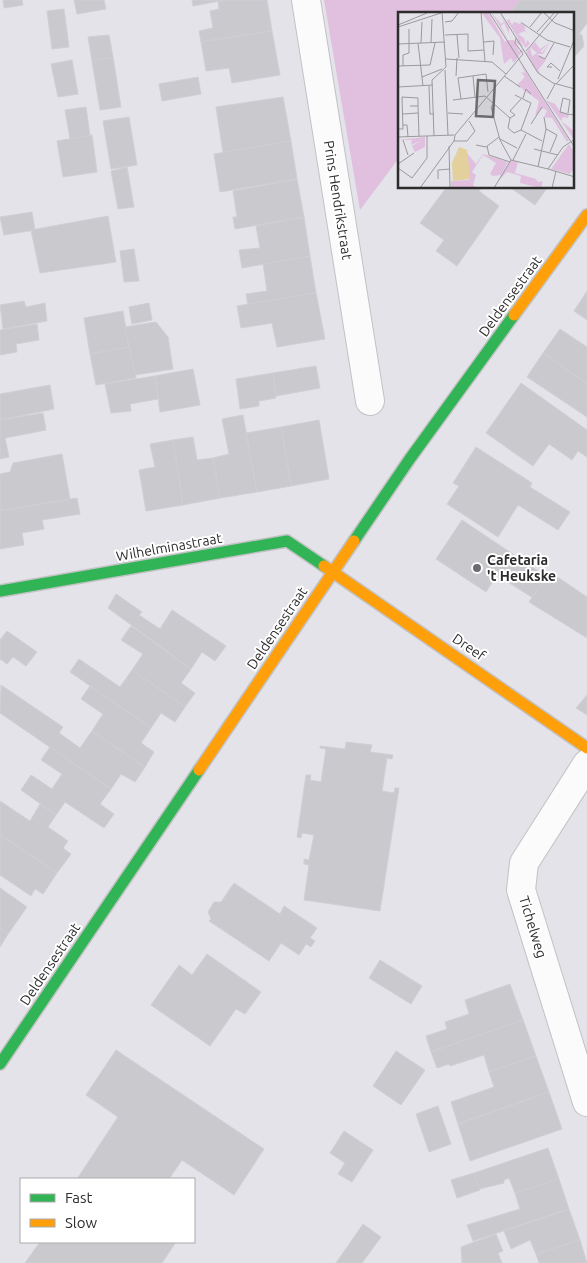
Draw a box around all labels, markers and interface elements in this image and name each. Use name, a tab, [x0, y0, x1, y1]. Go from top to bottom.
inset map	[398, 12, 574, 189]
street label: Prins Hendrikstraat	[321, 139, 355, 261]
street label: Deldensestraat	[475, 252, 545, 339]
street label: Wilhelminastraat	[115, 530, 224, 564]
place label: Cafetaria 't Heukske	[487, 552, 556, 584]
marker: Cafetaria 't Heukske	[471, 562, 483, 574]
street label: Deldensestraat	[244, 583, 311, 672]
street label: Dreef	[450, 630, 489, 664]
street label: Tichelweg	[516, 894, 550, 960]
street label: Deldensestraat	[17, 919, 84, 1008]
legend	[20, 1178, 195, 1243]
text: Fast	[65, 1189, 93, 1206]
text: Slow	[65, 1214, 98, 1231]

